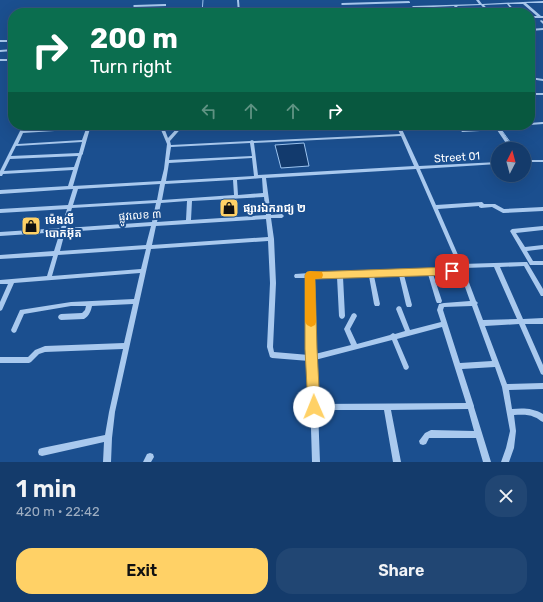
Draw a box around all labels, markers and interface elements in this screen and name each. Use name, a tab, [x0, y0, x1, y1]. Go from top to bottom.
text: 200 m	[90, 22, 178, 55]
icon: right	[24, 24, 76, 76]
text: Turn right	[90, 56, 172, 78]
icon: left	[198, 100, 220, 122]
icon: ahead	[240, 100, 262, 122]
icon: ahead	[282, 100, 304, 122]
icon: right	[324, 100, 346, 122]
north arrow	[491, 142, 531, 182]
map controls	[491, 142, 531, 182]
street label: Street 01	[434, 149, 481, 166]
shop icon: ផ្សារឯករាជ្យ ២	[218, 197, 240, 219]
place label: ផ្សារឯករាជ្យ ២	[243, 202, 306, 215]
street label: ផ្លូវលេខ ៣	[118, 208, 162, 227]
place label: ម៉េងលី បោកអ៊ុត	[45, 212, 82, 240]
shop icon: ម៉េងលី បោកអ៊ុត	[20, 215, 42, 237]
pin	[435, 254, 469, 288]
icon: arrive	[441, 260, 463, 282]
position arrow	[293, 386, 335, 428]
text: 1 min	[16, 475, 76, 503]
button: close	[485, 475, 527, 517]
text: 420 m · 22:42	[16, 504, 100, 519]
button: Exit	[16, 548, 268, 594]
button: Share	[276, 548, 527, 594]

